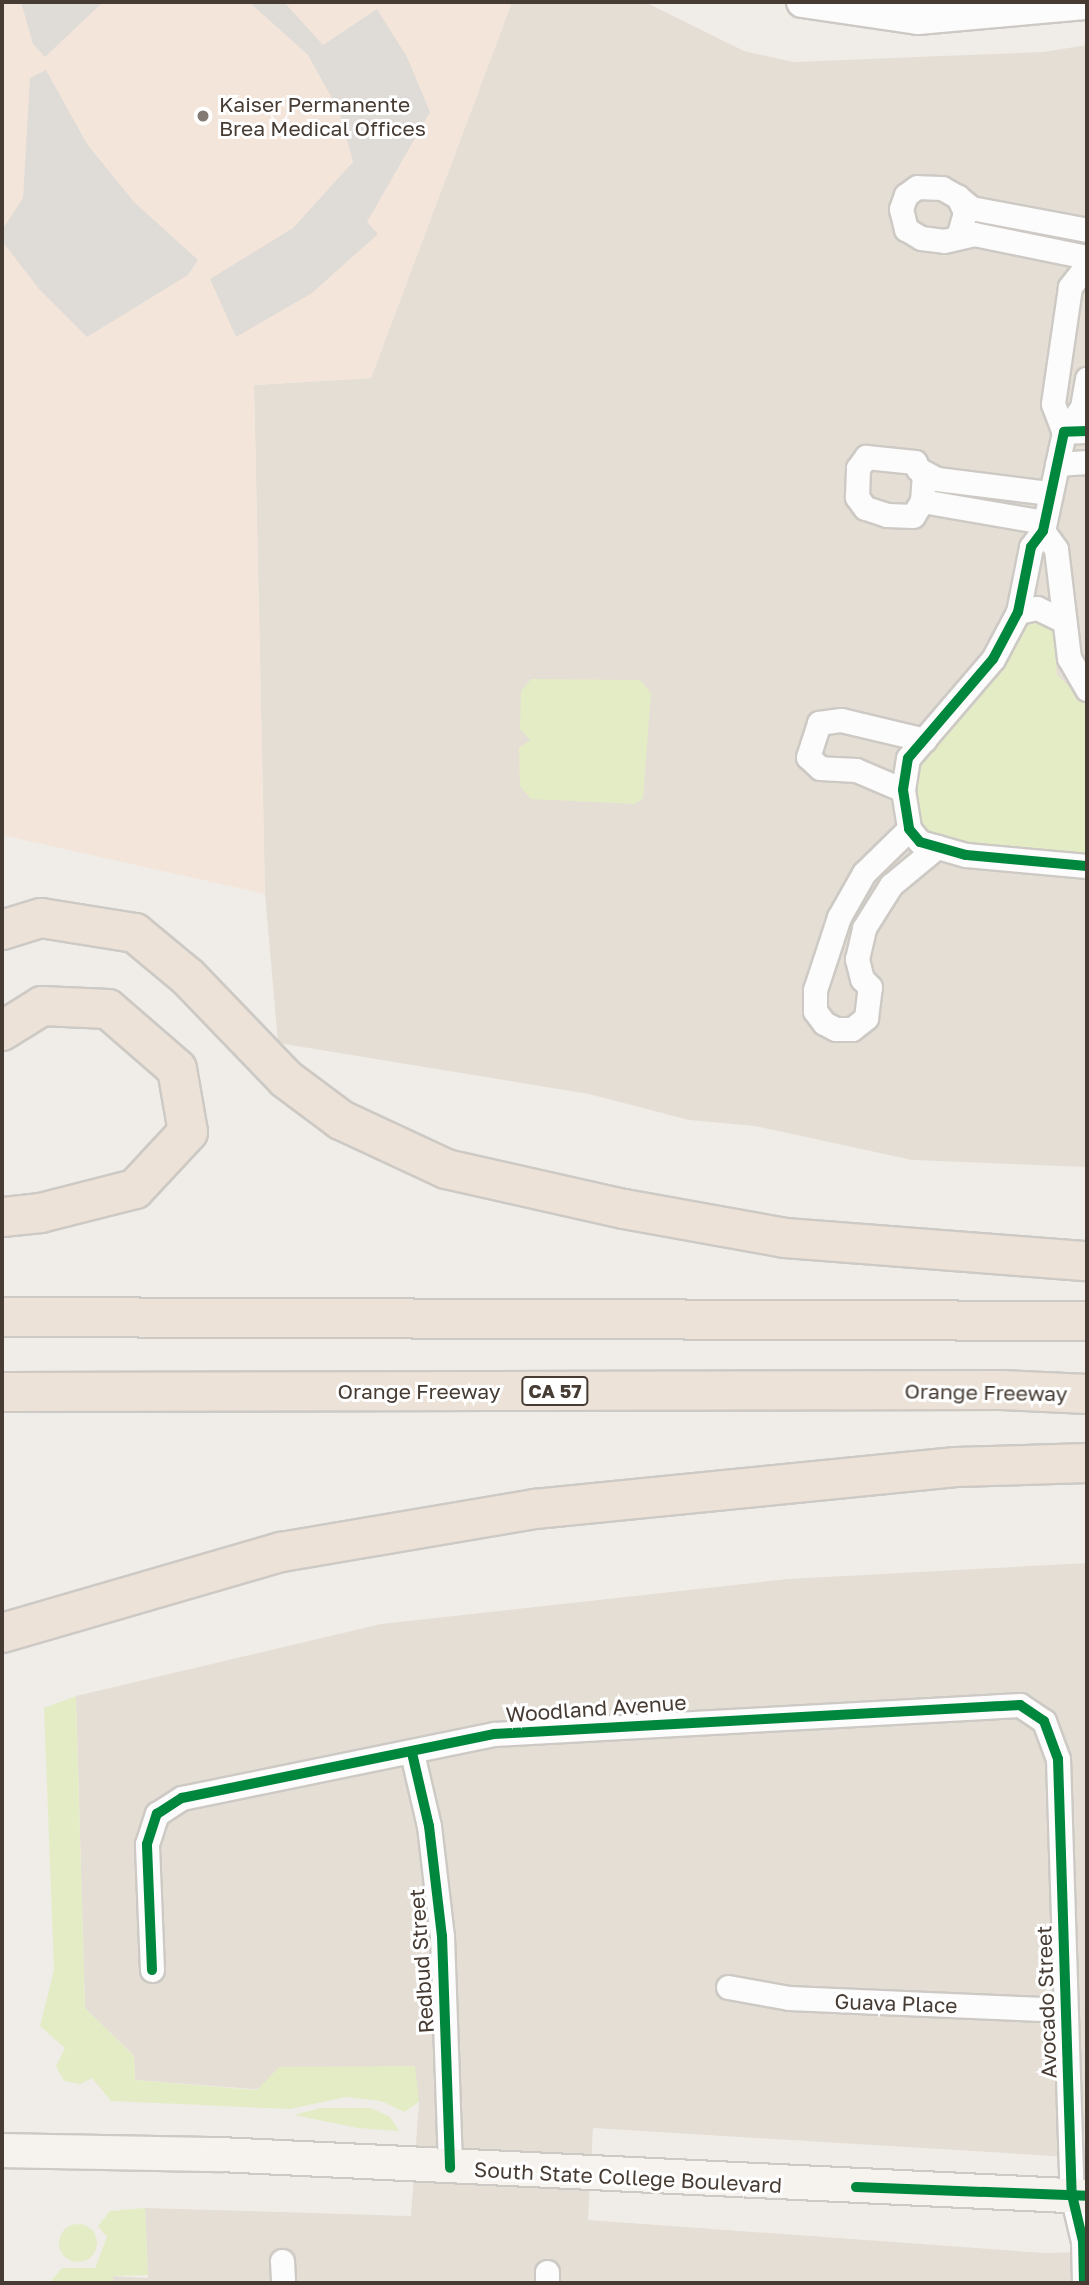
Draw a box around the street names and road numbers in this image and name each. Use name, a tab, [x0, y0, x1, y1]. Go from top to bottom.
road number: CA 57	[520, 1376, 590, 1406]
street label: Orange Freeway	[337, 1378, 501, 1404]
street label: Orange Freeway	[904, 1378, 1068, 1406]
street label: Woodland Avenue	[505, 1689, 687, 1727]
street label: Redbud Street	[403, 1888, 439, 2034]
street label: Avocado Street	[1031, 1925, 1061, 2079]
street label: Guava Place	[834, 1988, 958, 2018]
street label: South State College Boulevard	[473, 2156, 783, 2198]

